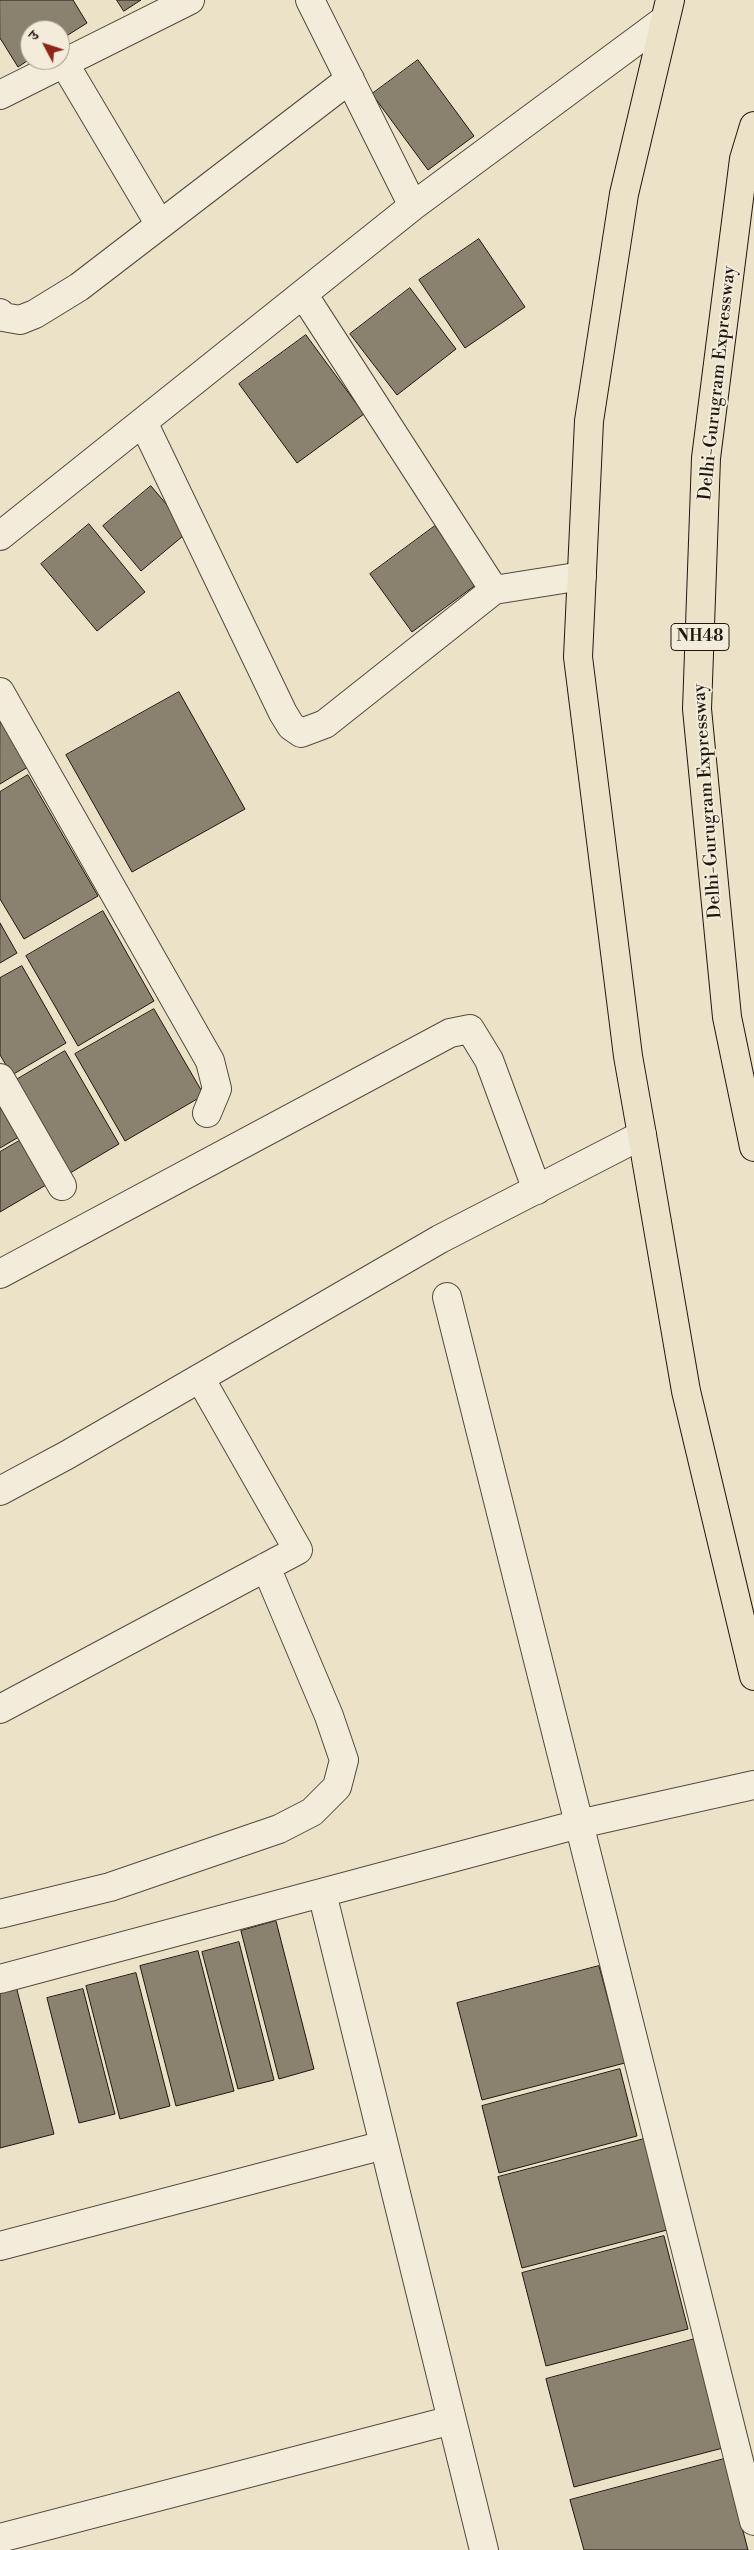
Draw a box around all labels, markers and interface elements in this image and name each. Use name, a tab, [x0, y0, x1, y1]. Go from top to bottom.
north arrow	[20, 20, 70, 70]
text: उ	[25, 27, 43, 45]
street label: Delhi-Gurugram Expressway	[695, 265, 741, 501]
road number: NH48	[671, 624, 729, 650]
street label: Delhi-Gurugram Expressway	[689, 683, 727, 919]

